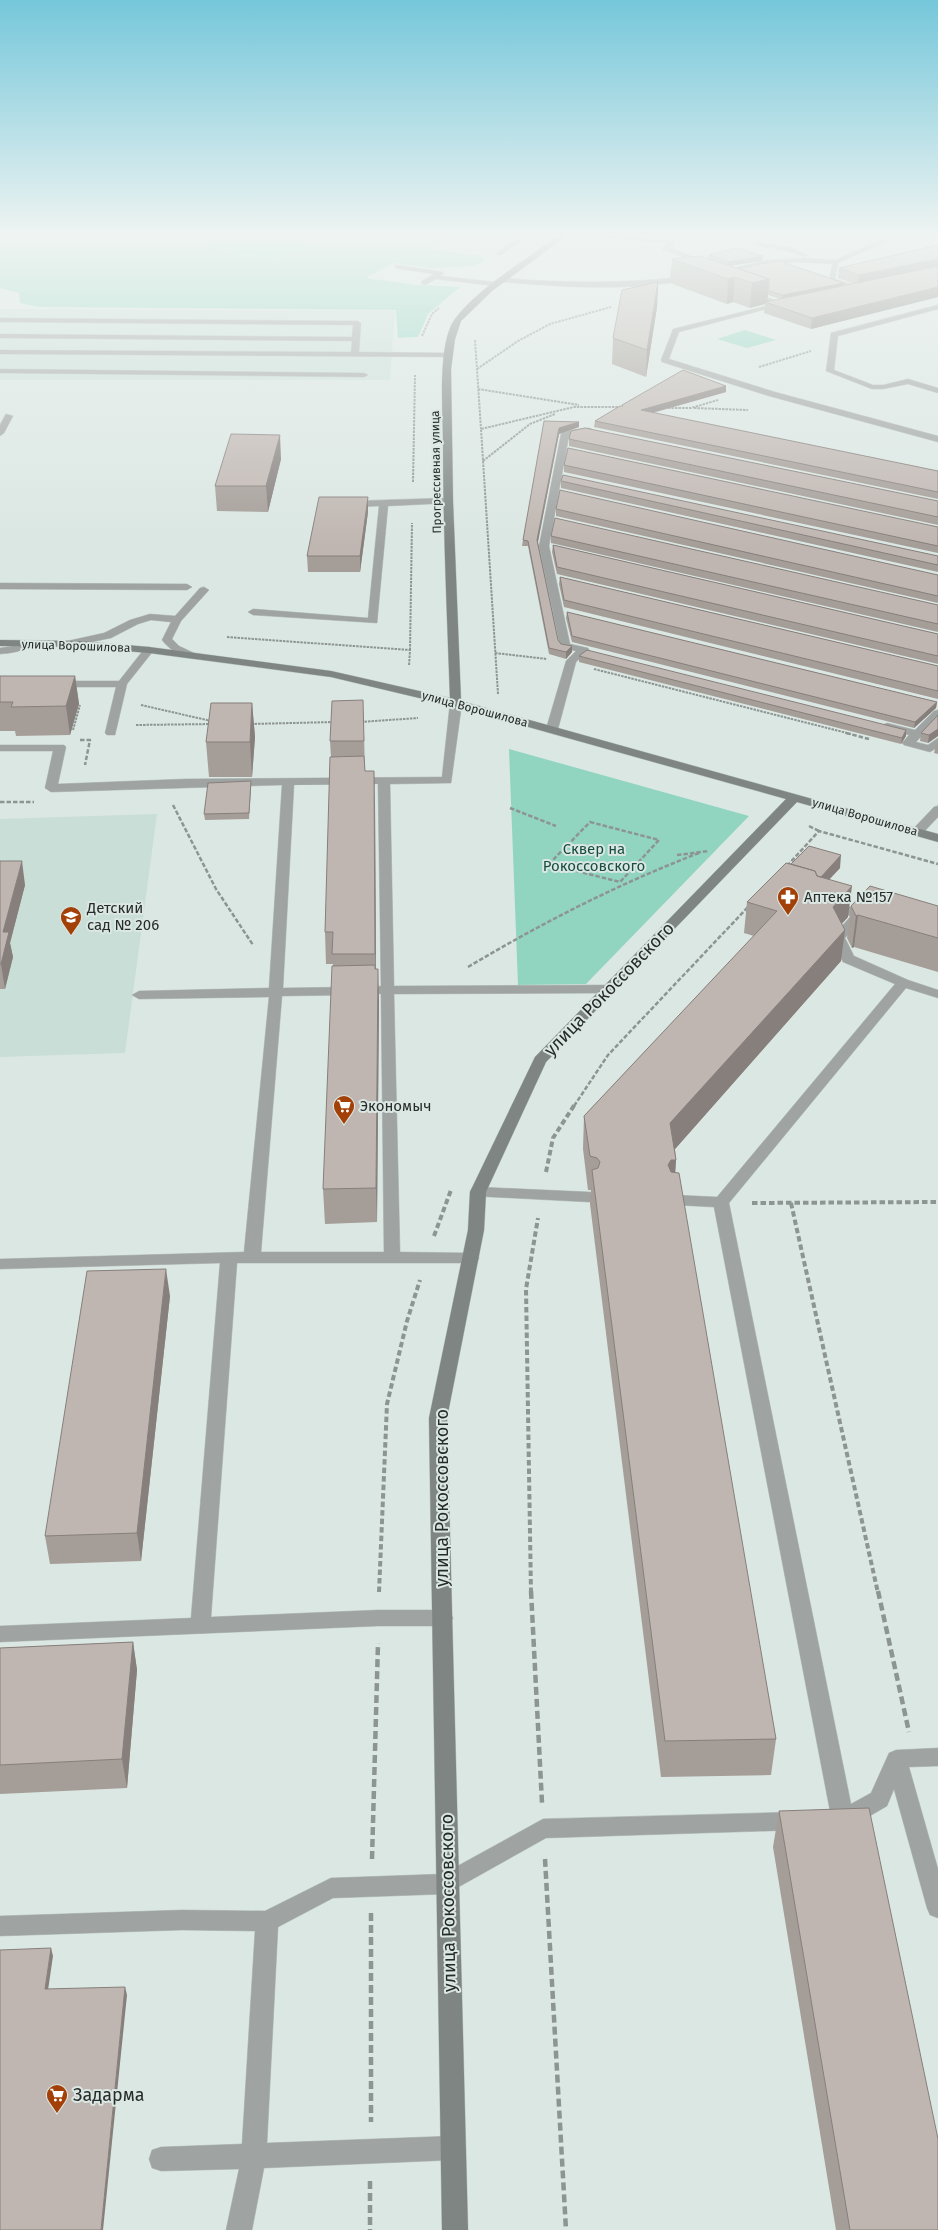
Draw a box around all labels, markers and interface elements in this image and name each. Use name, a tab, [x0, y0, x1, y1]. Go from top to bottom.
street label: Прогрессивная улица	[428, 410, 444, 534]
street label: улица Ворошилова	[21, 637, 131, 655]
street label: улица Ворошилова	[421, 688, 529, 730]
street label: улица Ворошилова	[811, 795, 919, 839]
park label: Сквер на Рокоссовского	[543, 840, 645, 875]
pharmacy icon: Аптека №157	[776, 885, 800, 916]
place label: Аптека №157	[804, 888, 893, 906]
place label: Детский сад № 206	[86, 899, 159, 934]
school or university icon: Детский сад № 206	[59, 905, 83, 936]
street label: улица Рокоссовского	[539, 917, 679, 1061]
supermarket icon: Экономыч	[332, 1094, 356, 1125]
place label: Экономыч	[360, 1097, 431, 1115]
street label: улица Рокоссовского	[431, 1409, 453, 1587]
street label: улица Рокоссовского	[435, 1814, 461, 1992]
supermarket icon: Задарма	[45, 2083, 69, 2114]
place label: Задарма	[73, 2084, 145, 2106]

